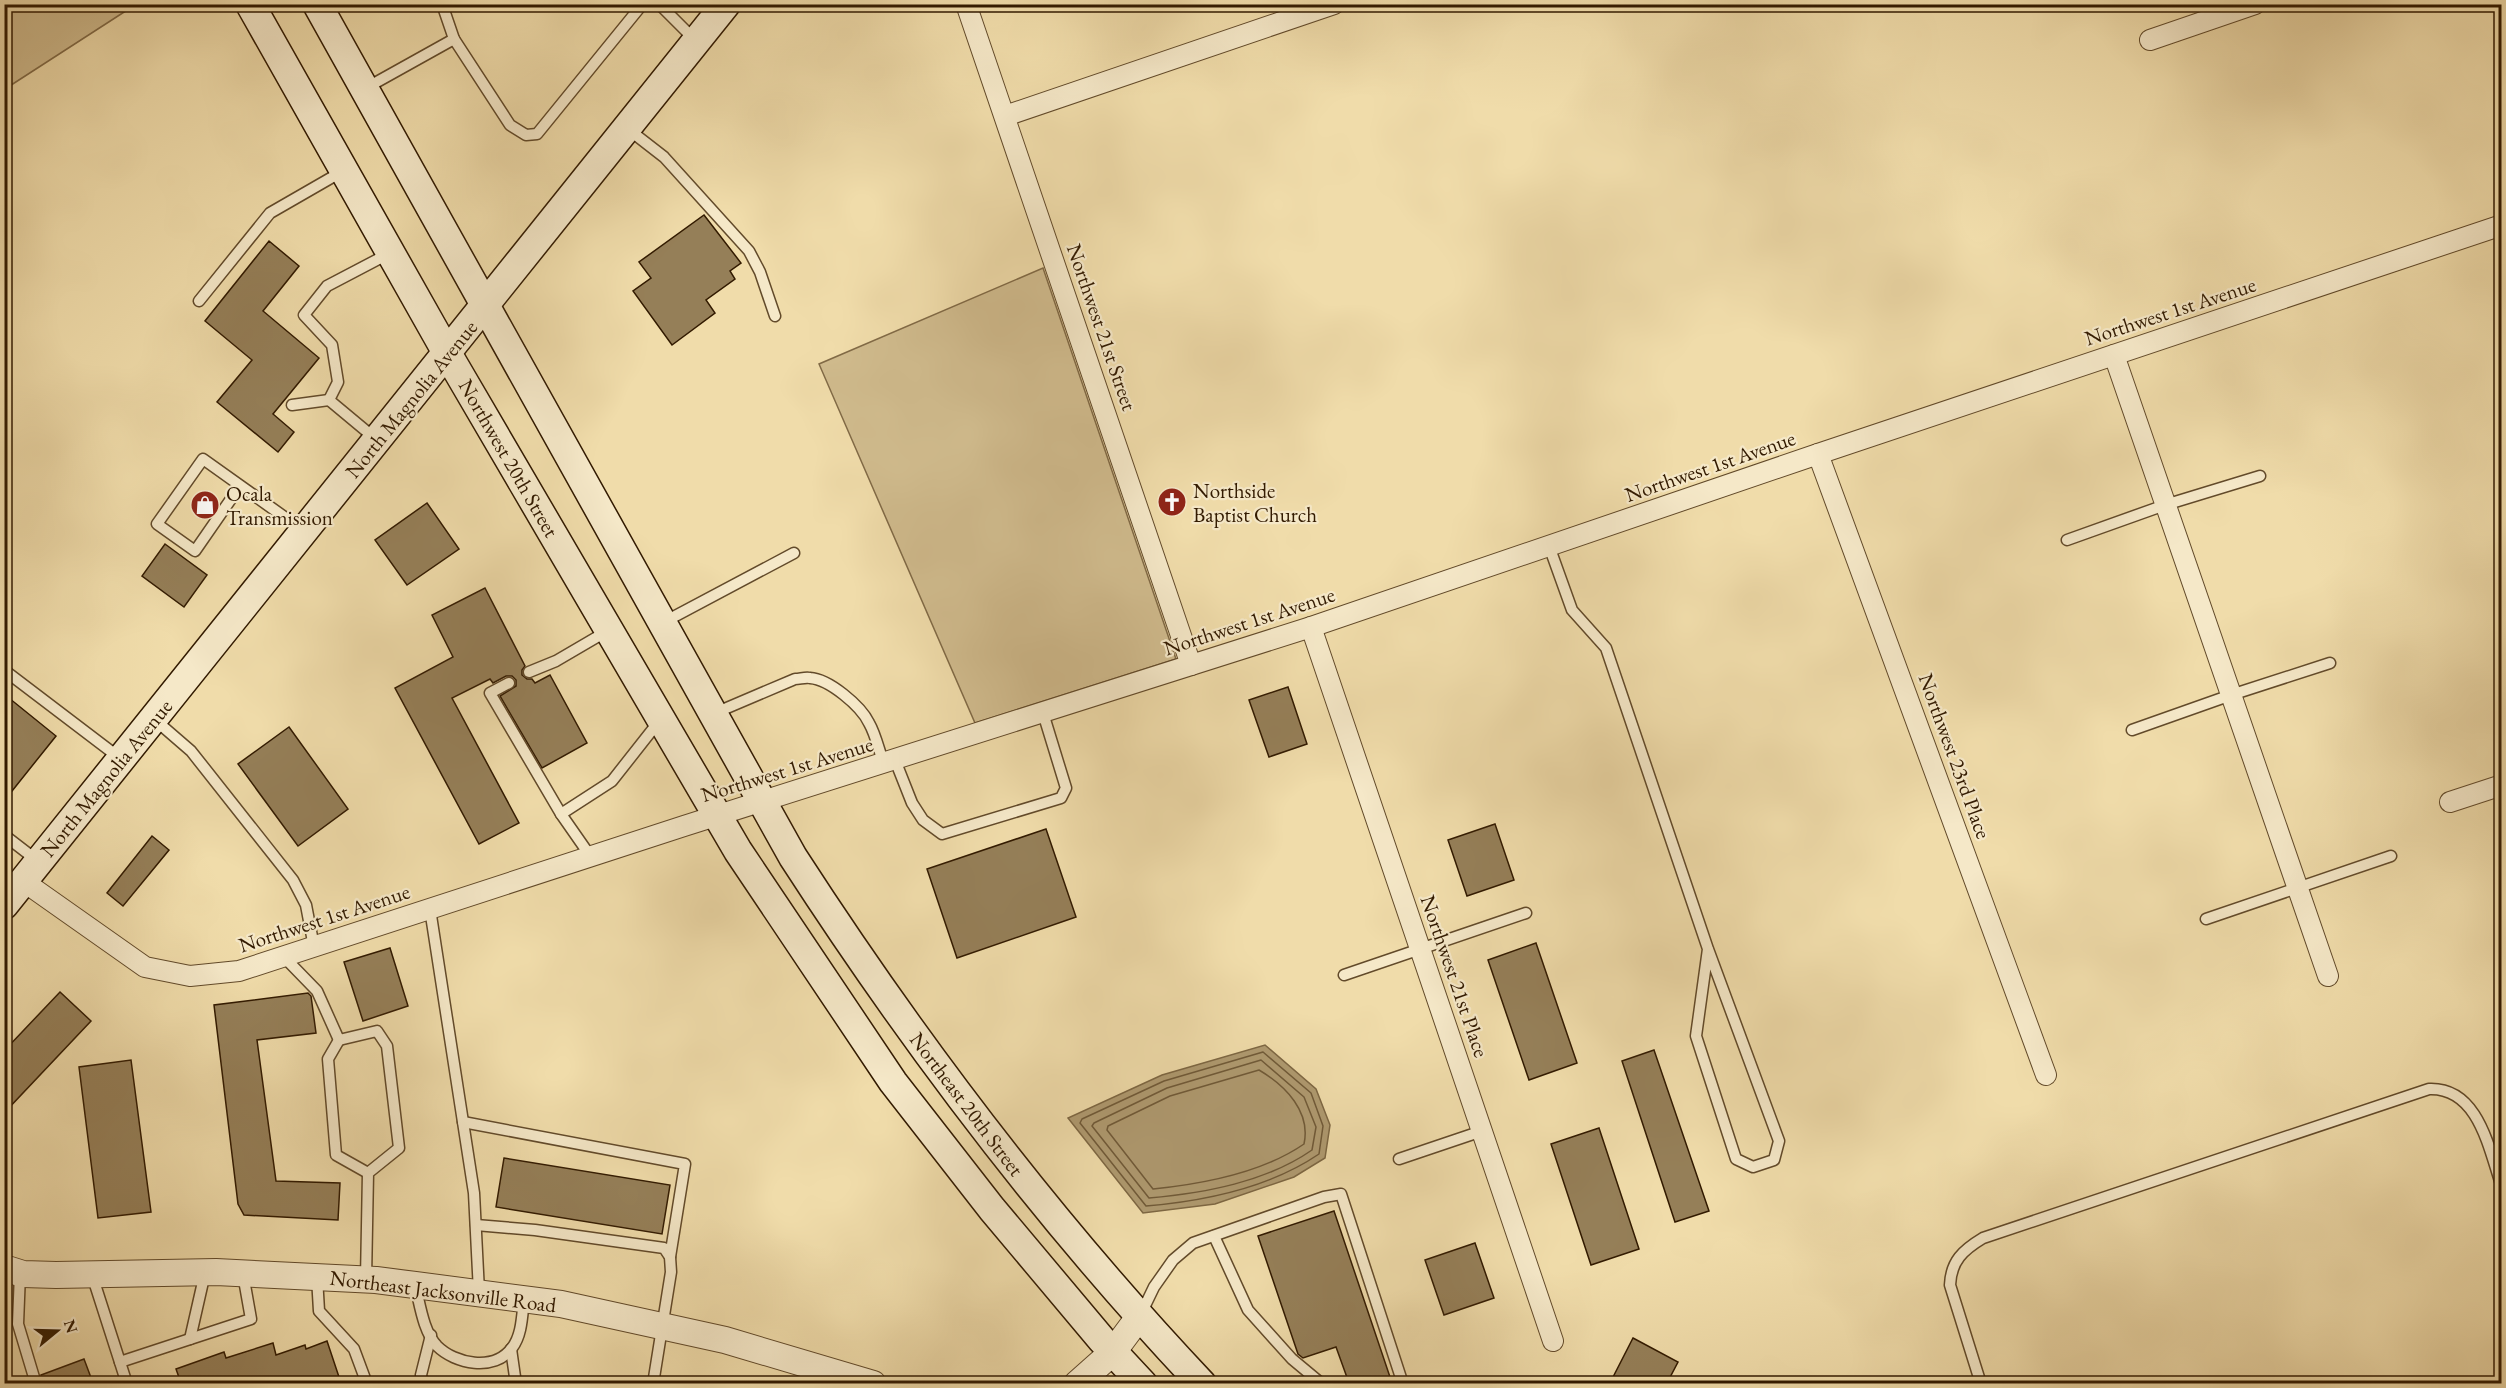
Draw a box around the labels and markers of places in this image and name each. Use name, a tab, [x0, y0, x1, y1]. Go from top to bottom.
place label: Northside Baptist Church	[1193, 477, 1317, 528]
place label: Ocala Transmission	[226, 480, 333, 531]
church icon: Northside Baptist Church	[1156, 486, 1188, 518]
shop icon: Ocala Transmission	[189, 489, 221, 521]

